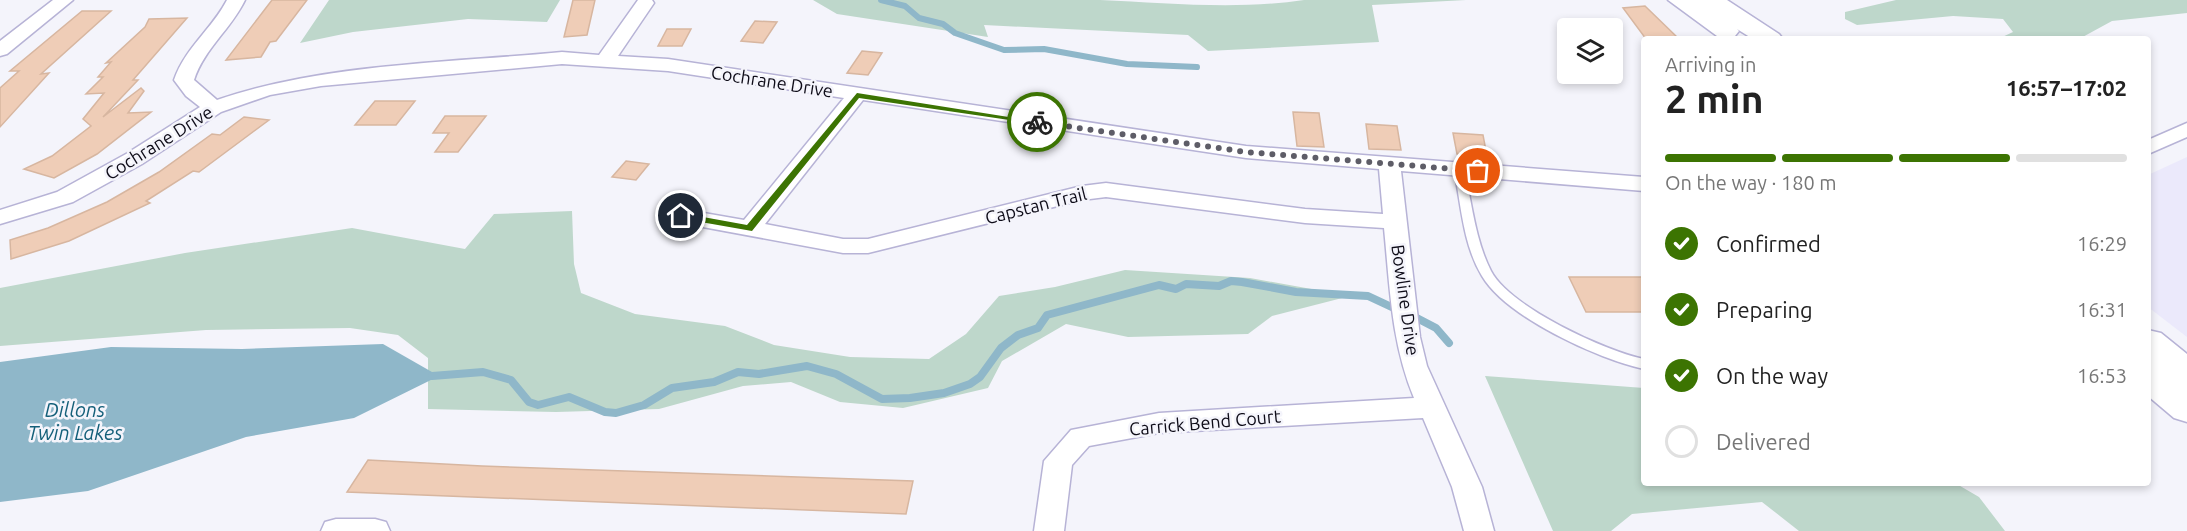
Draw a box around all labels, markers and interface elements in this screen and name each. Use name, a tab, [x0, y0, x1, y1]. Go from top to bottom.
map controls	[1557, 18, 1623, 84]
button: layers	[1557, 18, 1623, 84]
text: Arriving in	[1665, 53, 1756, 76]
street label: Cochrane Drive	[710, 62, 835, 101]
text: 16:57–17:02	[2006, 75, 2127, 100]
text: 2 min	[1665, 77, 1764, 120]
courier	[1007, 92, 1067, 152]
street label: Cochrane Drive	[101, 101, 216, 183]
icon: bike	[1021, 106, 1054, 139]
pin	[1452, 145, 1503, 196]
icon: bag	[1461, 154, 1494, 187]
text: On the way · 180 m	[1665, 171, 1837, 194]
street label: Capstan Trail	[983, 183, 1089, 227]
pin	[655, 190, 706, 241]
icon: home	[664, 199, 697, 232]
icon: check	[1665, 227, 1698, 260]
text: Confirmed	[1716, 231, 1821, 256]
text: 16:29	[2077, 232, 2127, 255]
street label: Bowline Drive	[1388, 243, 1424, 357]
icon: check	[1665, 293, 1698, 326]
text: Preparing	[1716, 297, 1813, 322]
text: 16:31	[2077, 298, 2127, 321]
icon: check	[1665, 359, 1698, 392]
text: On the way	[1716, 363, 1828, 388]
text: 16:53	[2077, 364, 2127, 387]
water label: Dillons Twin Lakes	[27, 398, 123, 444]
street label: Carrick Bend Court	[1128, 405, 1281, 439]
text: Delivered	[1716, 429, 1811, 454]

